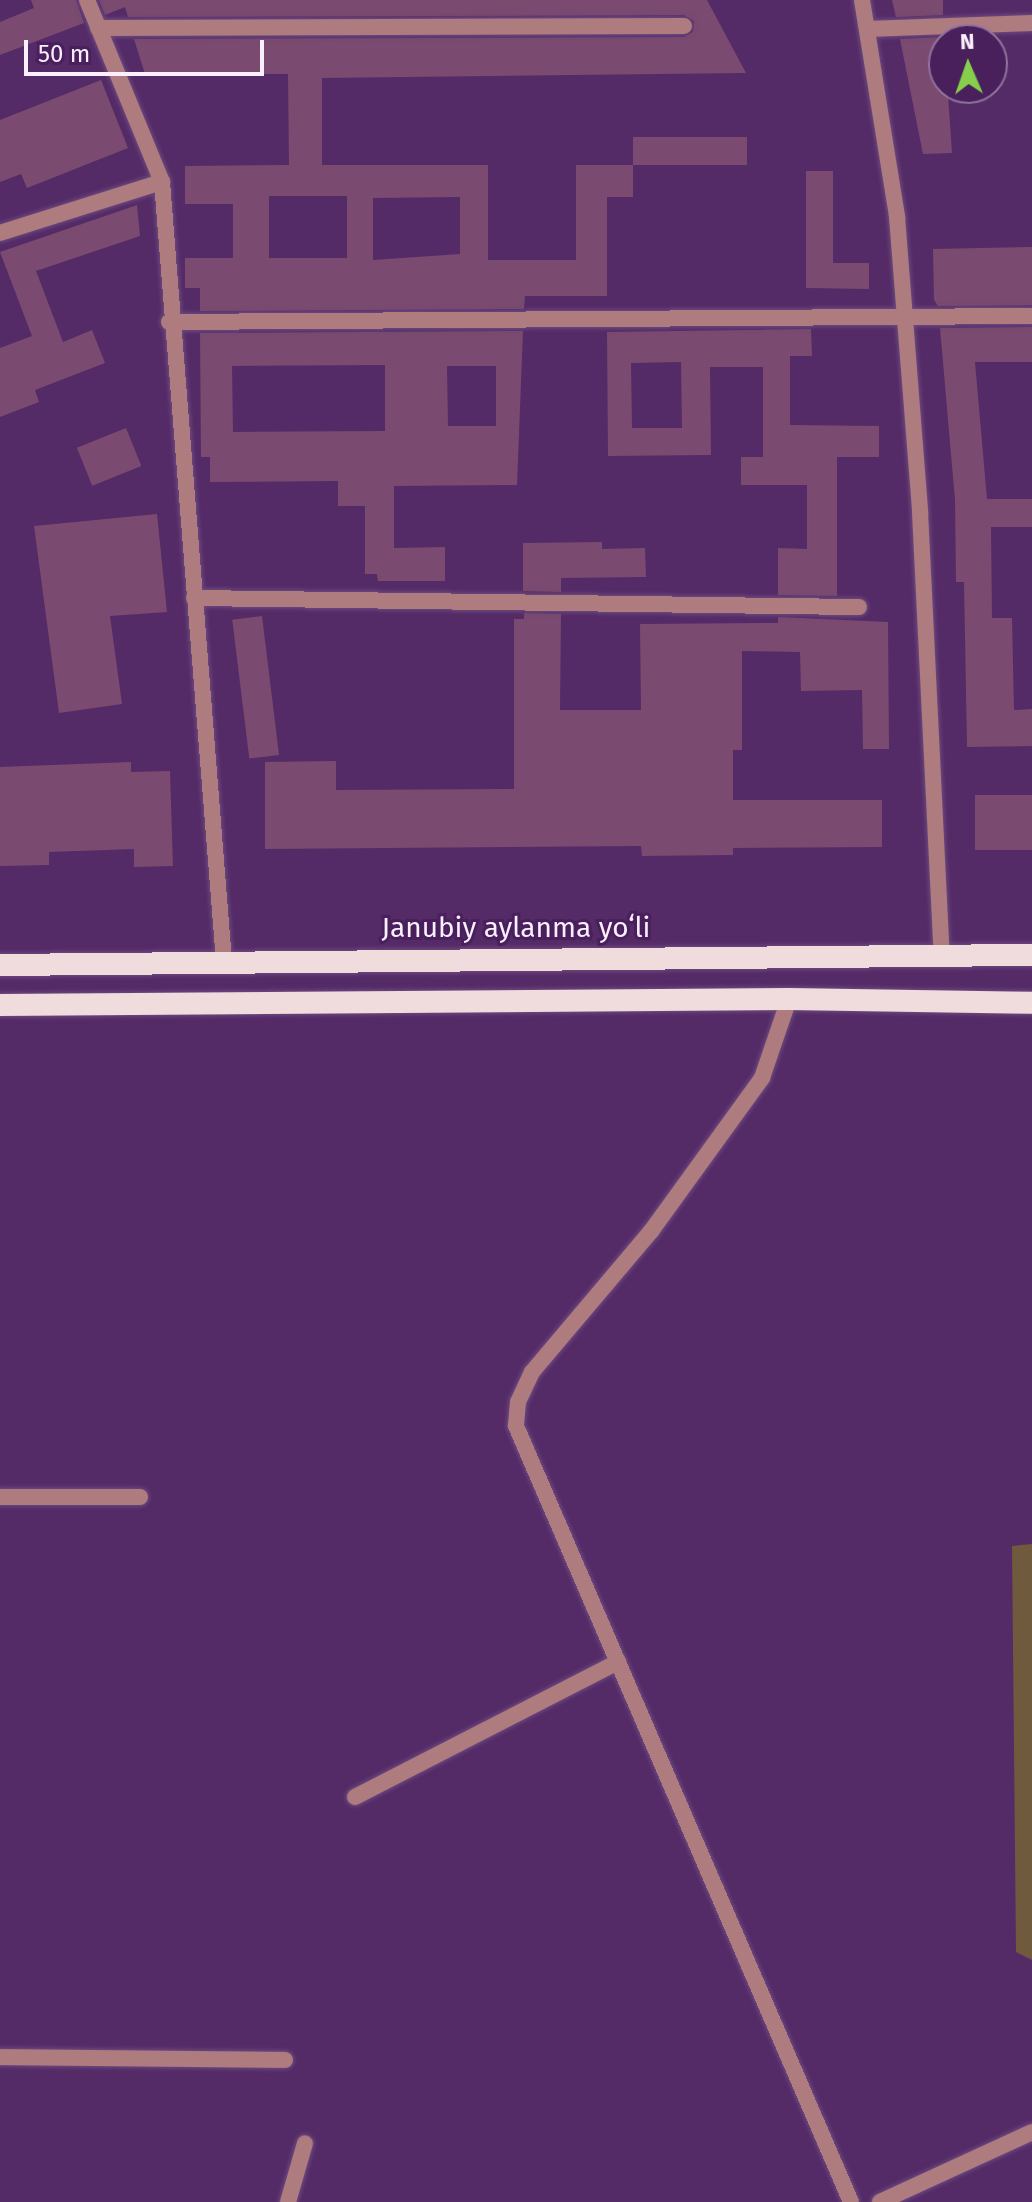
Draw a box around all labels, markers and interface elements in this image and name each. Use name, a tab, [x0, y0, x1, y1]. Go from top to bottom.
scale bar	[28, 24, 268, 74]
north arrow	[928, 24, 1008, 104]
text: N	[959, 28, 975, 55]
text: 50 m	[38, 40, 90, 68]
street label: Janubiy aylanma yoʻli	[382, 911, 650, 945]

